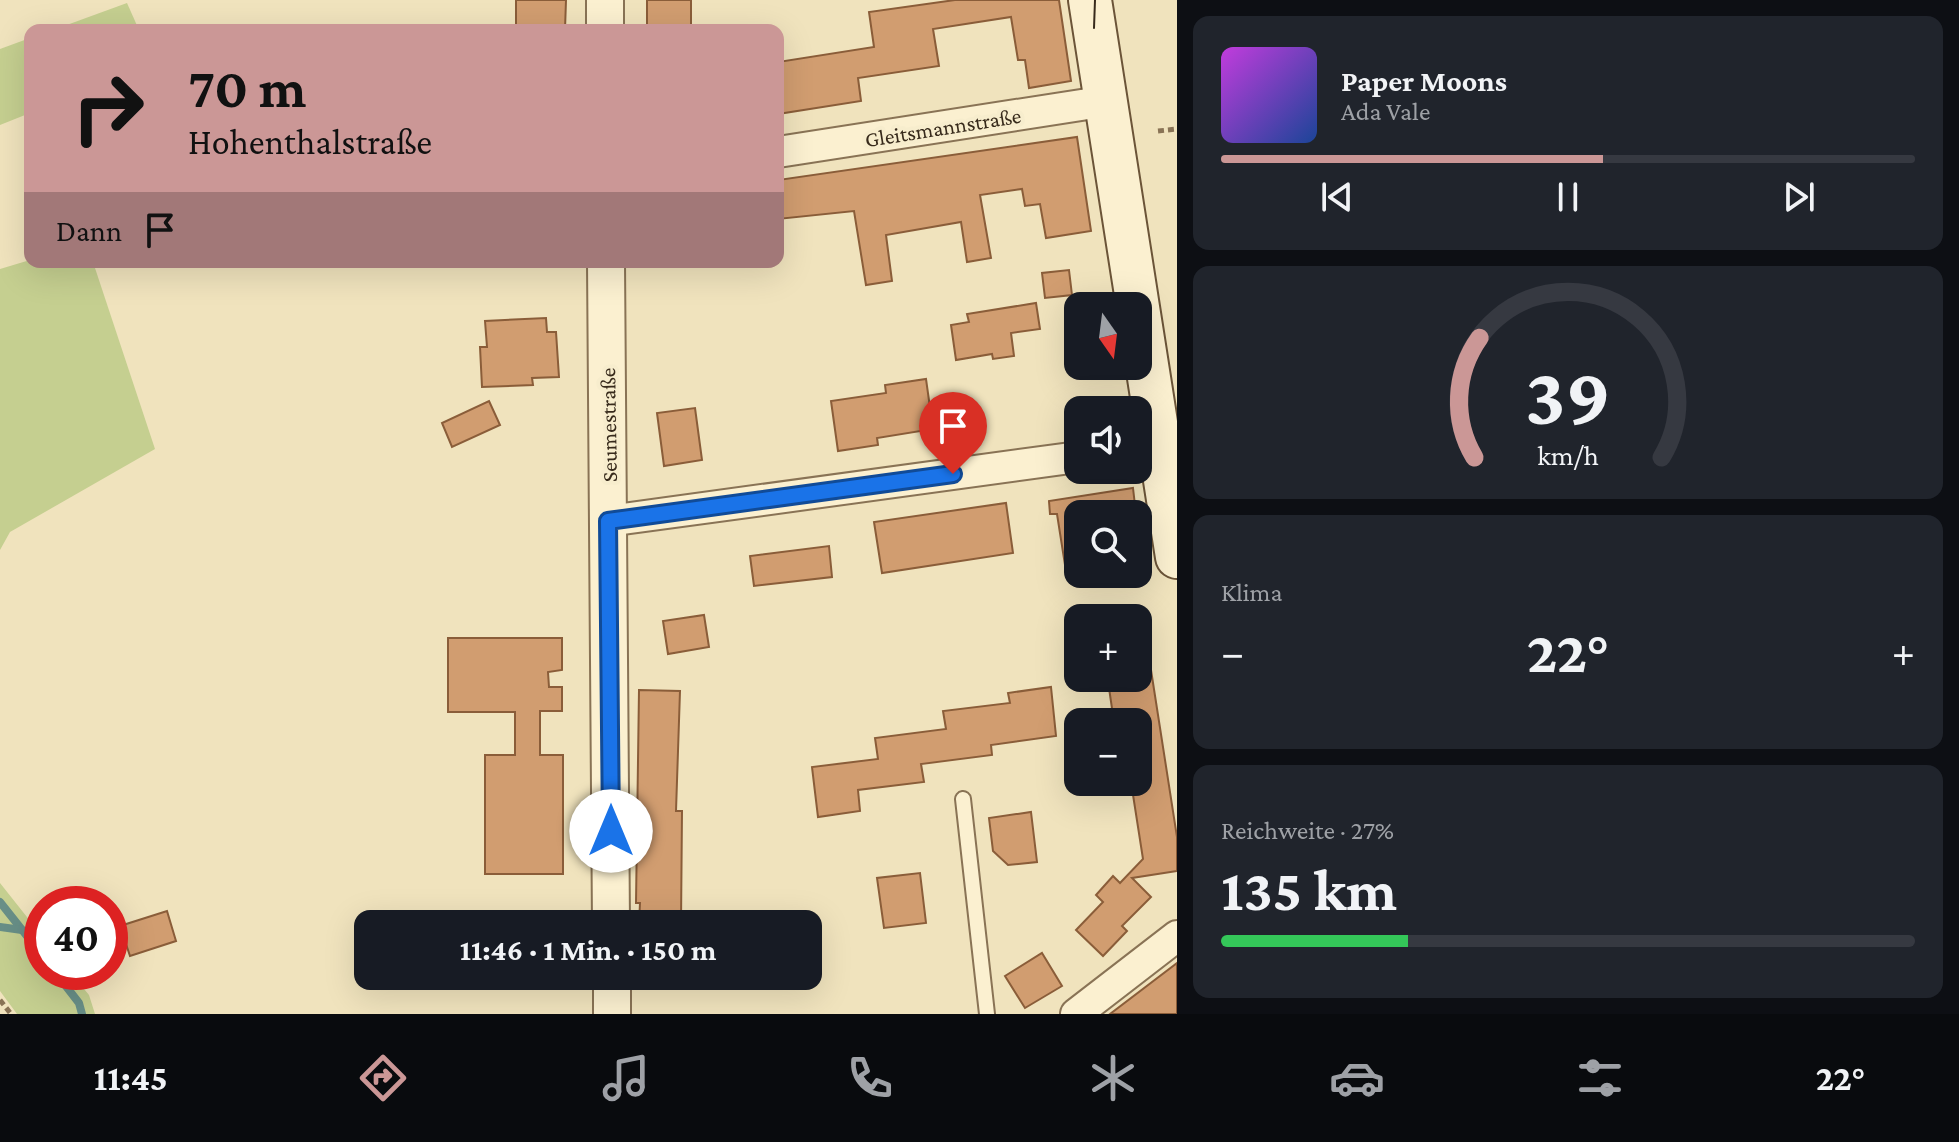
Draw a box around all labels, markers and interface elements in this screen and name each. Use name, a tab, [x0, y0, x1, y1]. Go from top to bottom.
icon: right	[56, 56, 160, 160]
text: 70 m	[188, 57, 307, 119]
text: Paper Moons	[1341, 64, 1507, 97]
text: Ada Vale	[1341, 97, 1430, 126]
street label: Gleitsmannstraße	[863, 103, 1023, 152]
text: Hohenthalstraße	[188, 122, 432, 162]
icon: previous	[1315, 175, 1359, 219]
icon: pause	[1546, 175, 1590, 219]
icon: next	[1777, 175, 1821, 219]
icon: arrive	[138, 208, 182, 252]
text: Dann	[56, 214, 122, 247]
north arrow	[1064, 292, 1152, 380]
map controls	[1064, 292, 1152, 796]
text: 39	[1525, 349, 1611, 442]
street label: Seumestraße	[595, 368, 622, 482]
pin	[919, 392, 987, 474]
button: sound	[1064, 396, 1152, 484]
icon: arrive	[931, 404, 975, 448]
text: km/h	[1537, 439, 1599, 471]
button: search	[1064, 500, 1152, 588]
text: Klima	[1221, 578, 1283, 607]
button: +	[1064, 604, 1152, 692]
text: 22°	[1527, 618, 1609, 685]
text: −	[1221, 628, 1244, 676]
text: +	[1892, 628, 1915, 676]
button: −	[1064, 708, 1152, 796]
position arrow	[569, 789, 653, 873]
text: Reichweite · 27%	[1221, 816, 1394, 845]
text: 135 km	[1221, 856, 1397, 923]
speed limit sign: 40	[24, 886, 128, 990]
text: 11:46 · 1 Min. · 150 m	[460, 933, 716, 966]
icon: directions	[355, 1050, 411, 1106]
icon: music	[598, 1050, 654, 1106]
icon: phone	[842, 1050, 898, 1106]
icon: climate	[1085, 1050, 1141, 1106]
icon: car	[1329, 1050, 1385, 1106]
icon: filters	[1572, 1050, 1628, 1106]
text: 11:45	[94, 1058, 168, 1098]
text: 22°	[1816, 1058, 1865, 1098]

